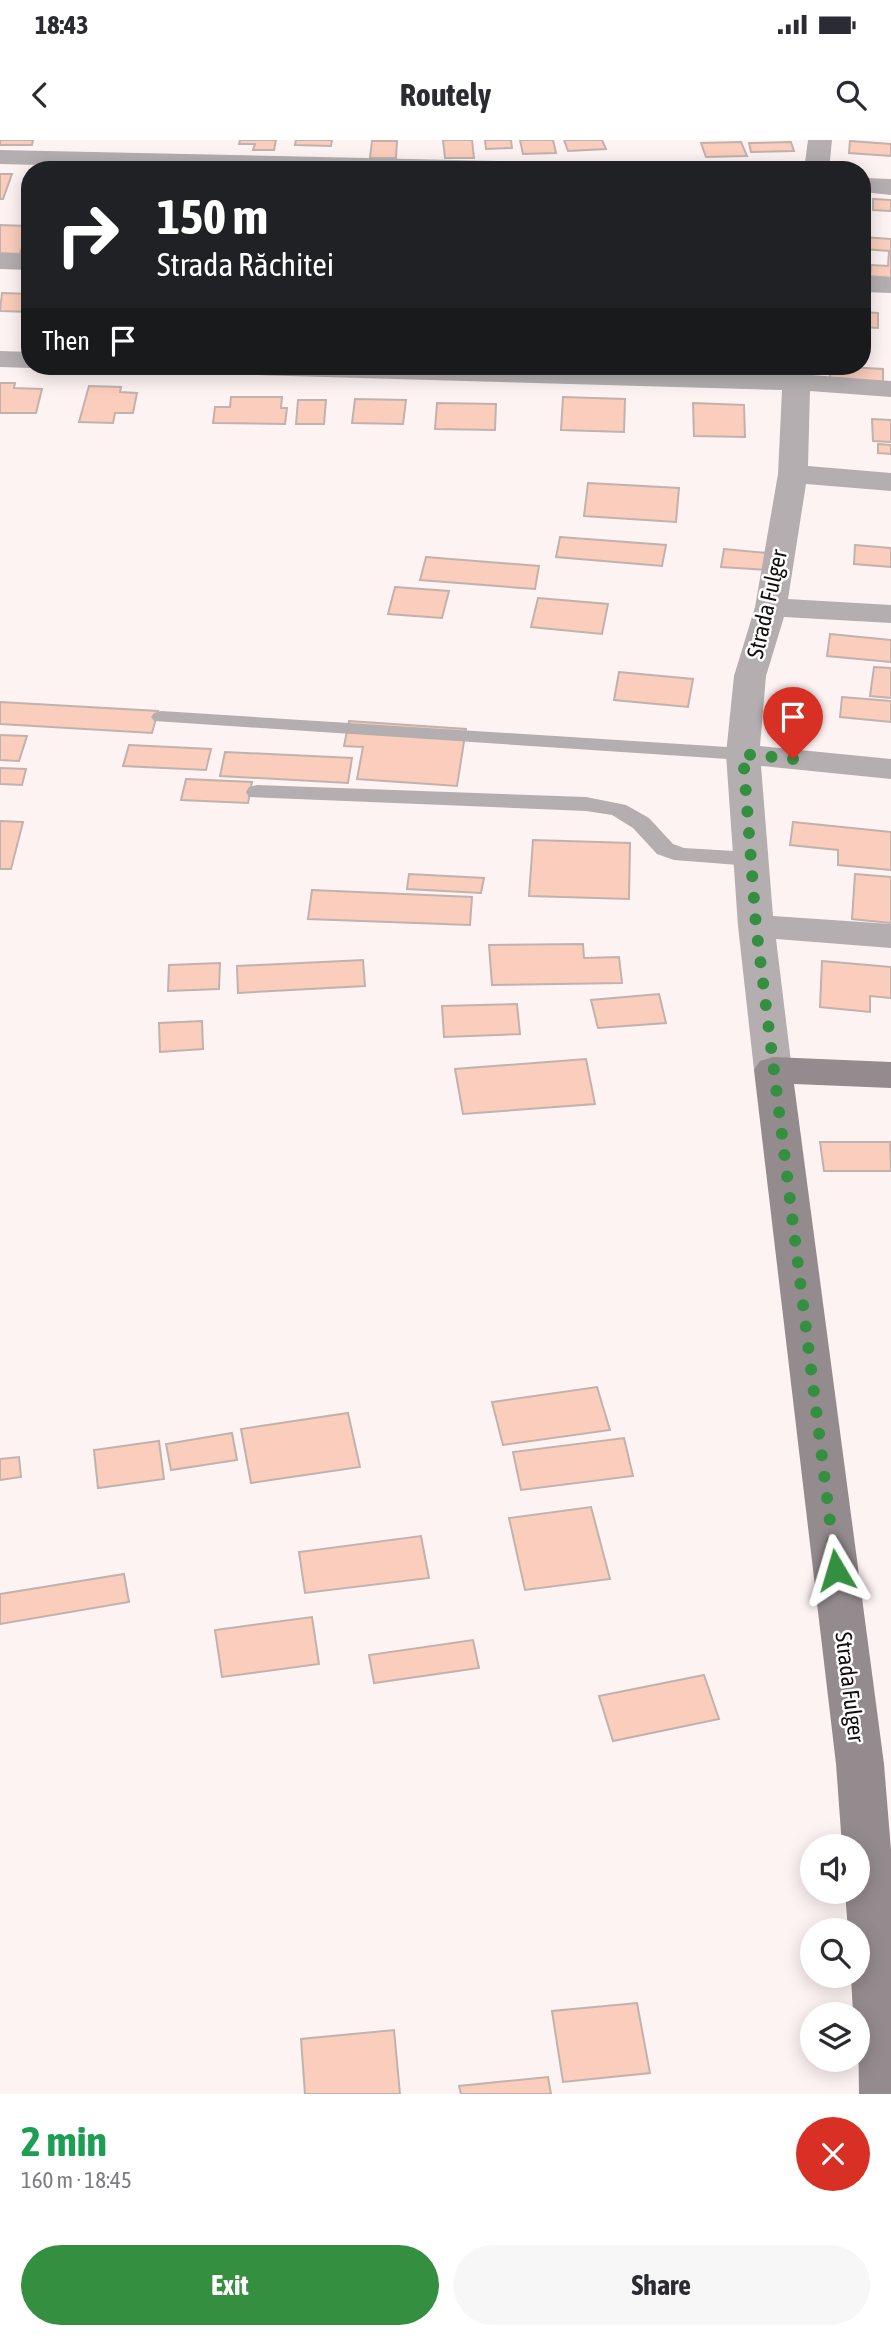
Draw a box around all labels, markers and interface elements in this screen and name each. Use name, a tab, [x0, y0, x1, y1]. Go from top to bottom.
text: 18:43	[35, 10, 89, 40]
icon: back	[21, 76, 59, 114]
text: Routely	[400, 76, 491, 113]
icon: search	[832, 76, 870, 114]
text: 150 m	[157, 188, 268, 244]
icon: right	[42, 189, 133, 280]
text: Strada Răchitei	[157, 246, 334, 283]
icon: arrive	[104, 322, 142, 360]
text: Then	[42, 326, 90, 356]
street label: Strada Fulger	[742, 546, 792, 661]
pin	[763, 687, 823, 759]
icon: arrive	[774, 698, 812, 736]
position arrow	[799, 1533, 873, 1607]
street label: Strada Fulger	[830, 1631, 870, 1745]
map controls	[800, 1834, 870, 2072]
button: sound	[800, 1834, 870, 1904]
button: search	[800, 1918, 870, 1988]
button: layers	[800, 2002, 870, 2072]
text: 2 min	[21, 2117, 107, 2165]
button: close	[796, 2117, 870, 2191]
text: 160 m · 18:45	[21, 2167, 132, 2193]
button: Exit	[21, 2245, 439, 2325]
button: Share	[453, 2245, 870, 2325]

